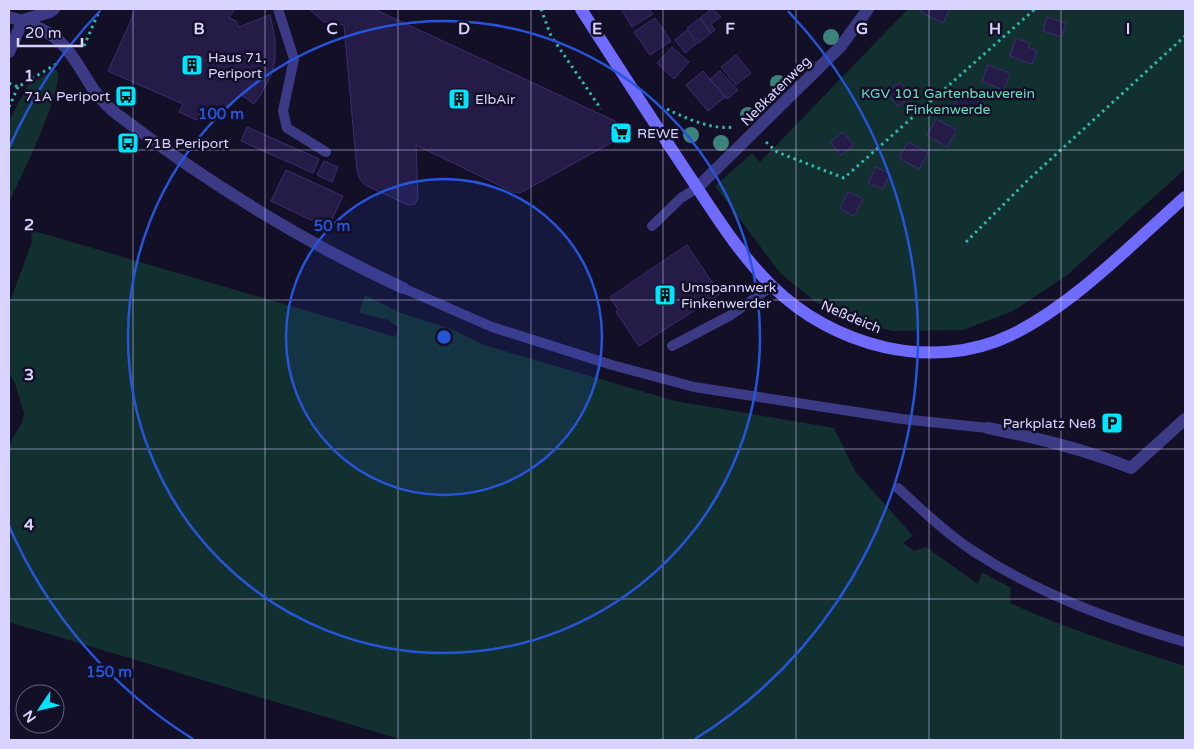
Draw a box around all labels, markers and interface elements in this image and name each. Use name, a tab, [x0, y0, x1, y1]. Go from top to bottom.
scale bar	[18, 15, 81, 47]
text: B	[193, 19, 205, 39]
text: C	[326, 19, 338, 39]
text: D	[458, 19, 470, 39]
text: E	[592, 19, 602, 39]
text: F	[725, 19, 735, 39]
text: G	[856, 19, 868, 39]
text: H	[989, 19, 1001, 39]
text: I	[1126, 19, 1130, 39]
text: 20 m	[25, 24, 62, 42]
place label: Haus 71, Periport	[208, 49, 267, 82]
street label: Neßkatenweg	[737, 52, 815, 130]
building icon: Haus 71, Periport	[180, 53, 204, 77]
text: 1	[24, 66, 34, 86]
bus stop icon: 71A Periport	[114, 84, 138, 108]
park label: KGV 101 Gartenbauverein Finkenwerde	[861, 85, 1035, 118]
building icon: ElbAir	[447, 87, 471, 111]
place label: 71A Periport	[24, 88, 111, 105]
place label: ElbAir	[475, 91, 516, 108]
text: 100 m	[198, 105, 244, 123]
supermarket icon: REWE	[609, 121, 633, 145]
place label: REWE	[637, 125, 679, 142]
bus stop icon: 71B Periport	[116, 131, 140, 155]
place label: 71B Periport	[144, 135, 230, 152]
text: 2	[24, 215, 34, 235]
text: 50 m	[314, 217, 350, 235]
place label: Umspannwerk Finkenwerder	[681, 279, 777, 312]
building icon: Umspannwerk Finkenwerder	[653, 283, 677, 307]
street label: Neßdeich	[818, 297, 884, 337]
centre of rings	[435, 328, 453, 346]
text: 3	[24, 365, 34, 385]
parking icon: Parkplatz Neß	[1100, 411, 1124, 435]
place label: Parkplatz Neß	[1003, 415, 1096, 432]
text: 4	[24, 515, 34, 535]
text: 150 m	[86, 663, 132, 681]
north arrow	[15, 684, 65, 734]
text: N	[20, 707, 40, 726]

